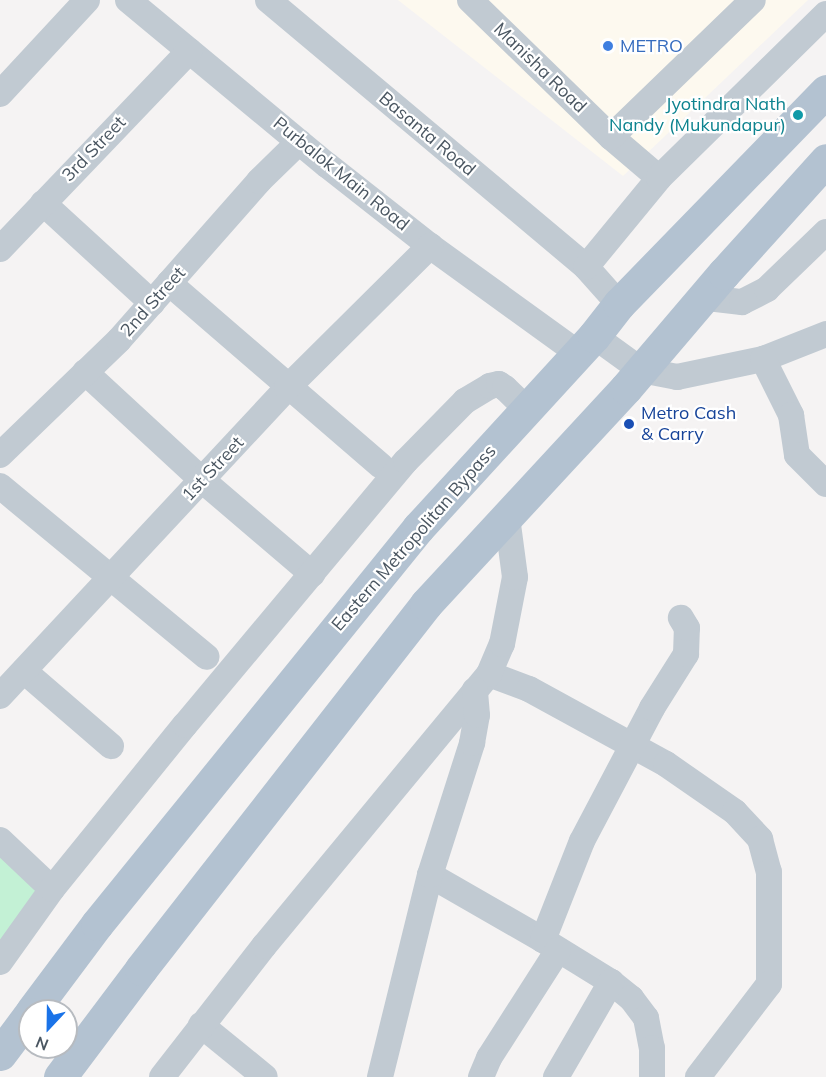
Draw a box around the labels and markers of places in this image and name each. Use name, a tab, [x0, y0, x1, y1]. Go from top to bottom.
place label: METRO	[620, 35, 683, 57]
marker: METRO	[601, 39, 615, 53]
place label: Jyotindra Nath Nandy (Mukundapur)	[609, 94, 786, 136]
marker: Jyotindra Nath Nandy (Mukundapur)	[791, 108, 805, 122]
place label: Metro Cash & Carry	[641, 403, 736, 446]
marker: Metro Cash & Carry	[622, 417, 636, 431]

